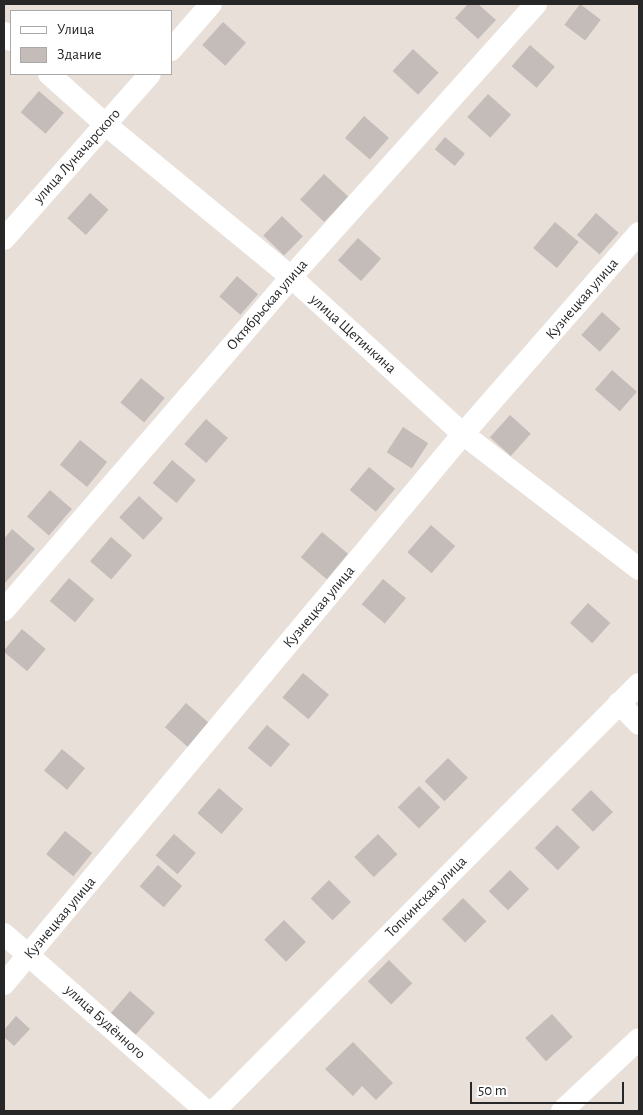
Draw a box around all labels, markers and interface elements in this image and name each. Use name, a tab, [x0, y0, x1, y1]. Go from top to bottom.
legend	[10, 10, 172, 75]
text: Улица	[57, 22, 94, 37]
text: Здание	[57, 47, 102, 62]
street label: улица Луначарского	[30, 105, 124, 207]
street label: Кузнецкая улица	[542, 255, 622, 343]
street label: Октябрьская улица	[223, 256, 311, 354]
street label: улица Щетинкина	[306, 291, 400, 377]
street label: Кузнецкая улица	[279, 562, 359, 652]
street label: Топкинская улица	[381, 852, 471, 942]
street label: Кузнецкая улица	[20, 873, 100, 963]
street label: улица Будённого	[61, 981, 149, 1063]
scale bar	[473, 1072, 627, 1104]
text: 50 m	[478, 1083, 507, 1098]

